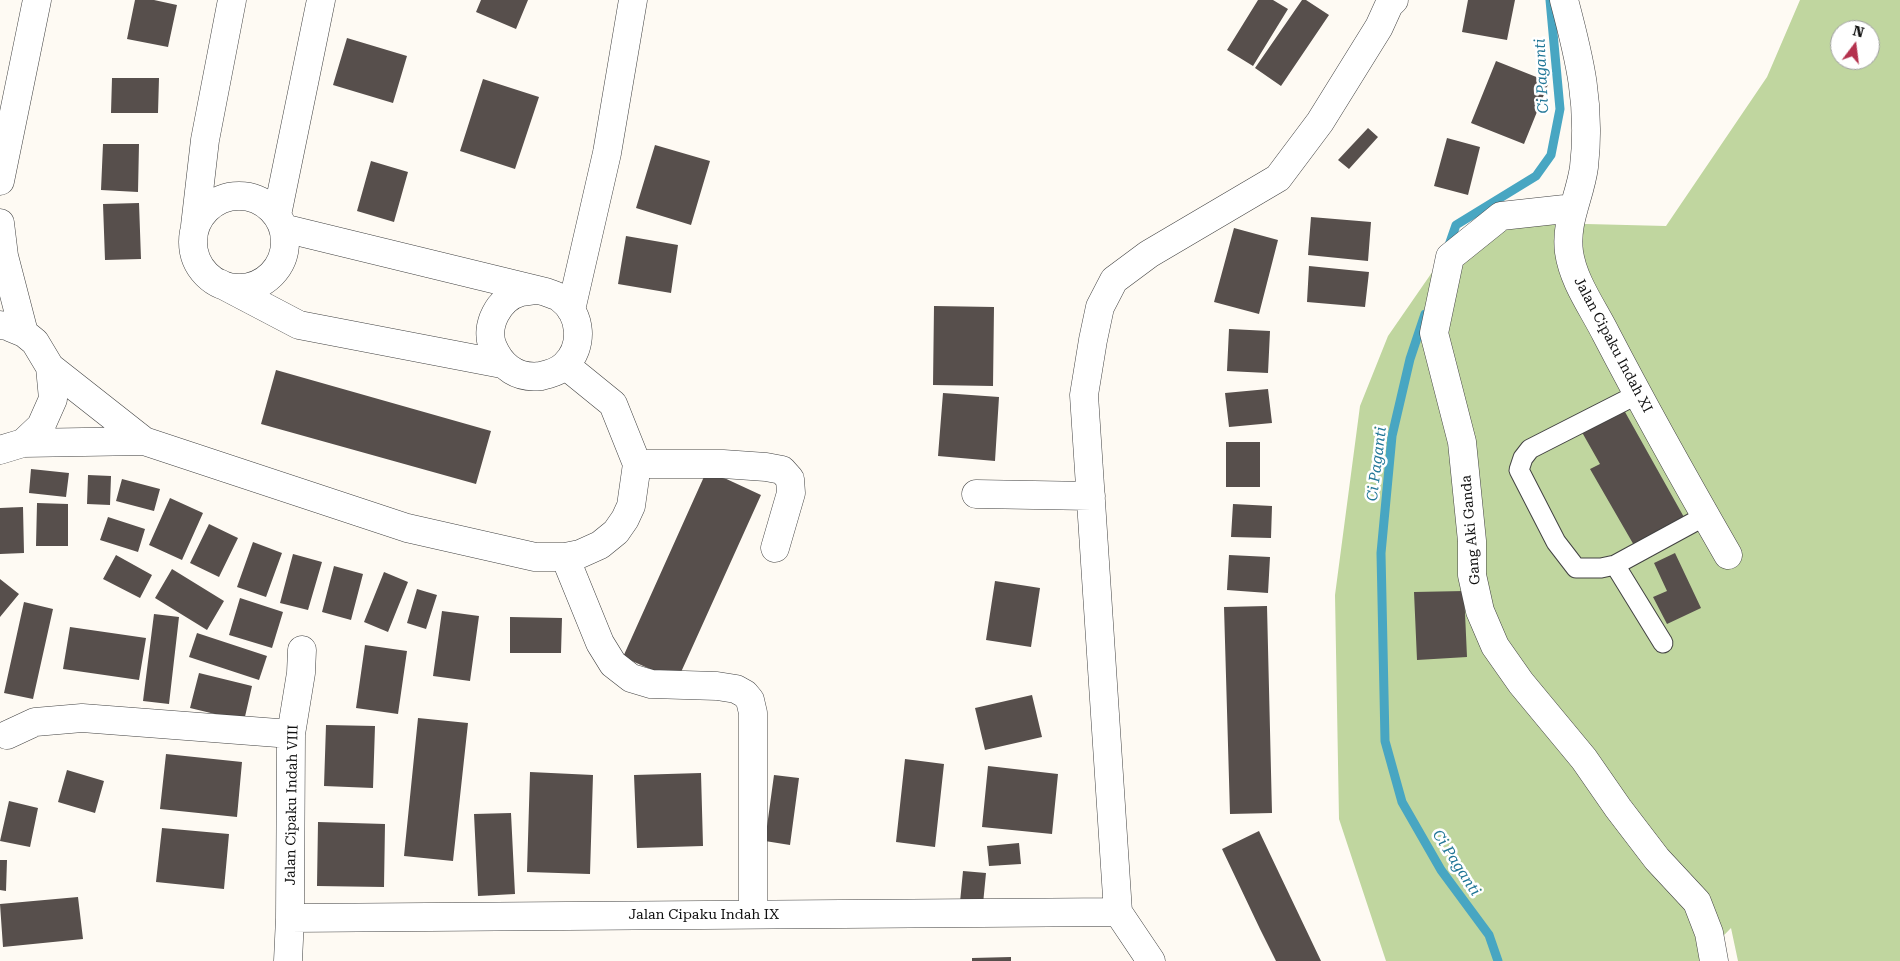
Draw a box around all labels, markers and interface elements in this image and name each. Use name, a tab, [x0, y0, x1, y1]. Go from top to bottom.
north arrow	[1830, 20, 1880, 70]
text: N	[1851, 22, 1866, 41]
water label: Ci Paganti	[1531, 38, 1553, 114]
street label: Jalan Cipaku Indah XI	[1570, 274, 1656, 416]
water label: Ci Paganti	[1363, 426, 1391, 502]
street label: Gang Aki Ganda	[1458, 474, 1484, 586]
street label: Jalan Cipaku Indah VIII	[282, 724, 302, 886]
water label: Ci Paganti	[1428, 827, 1484, 899]
street label: Jalan Cipaku Indah IX	[629, 907, 779, 923]

